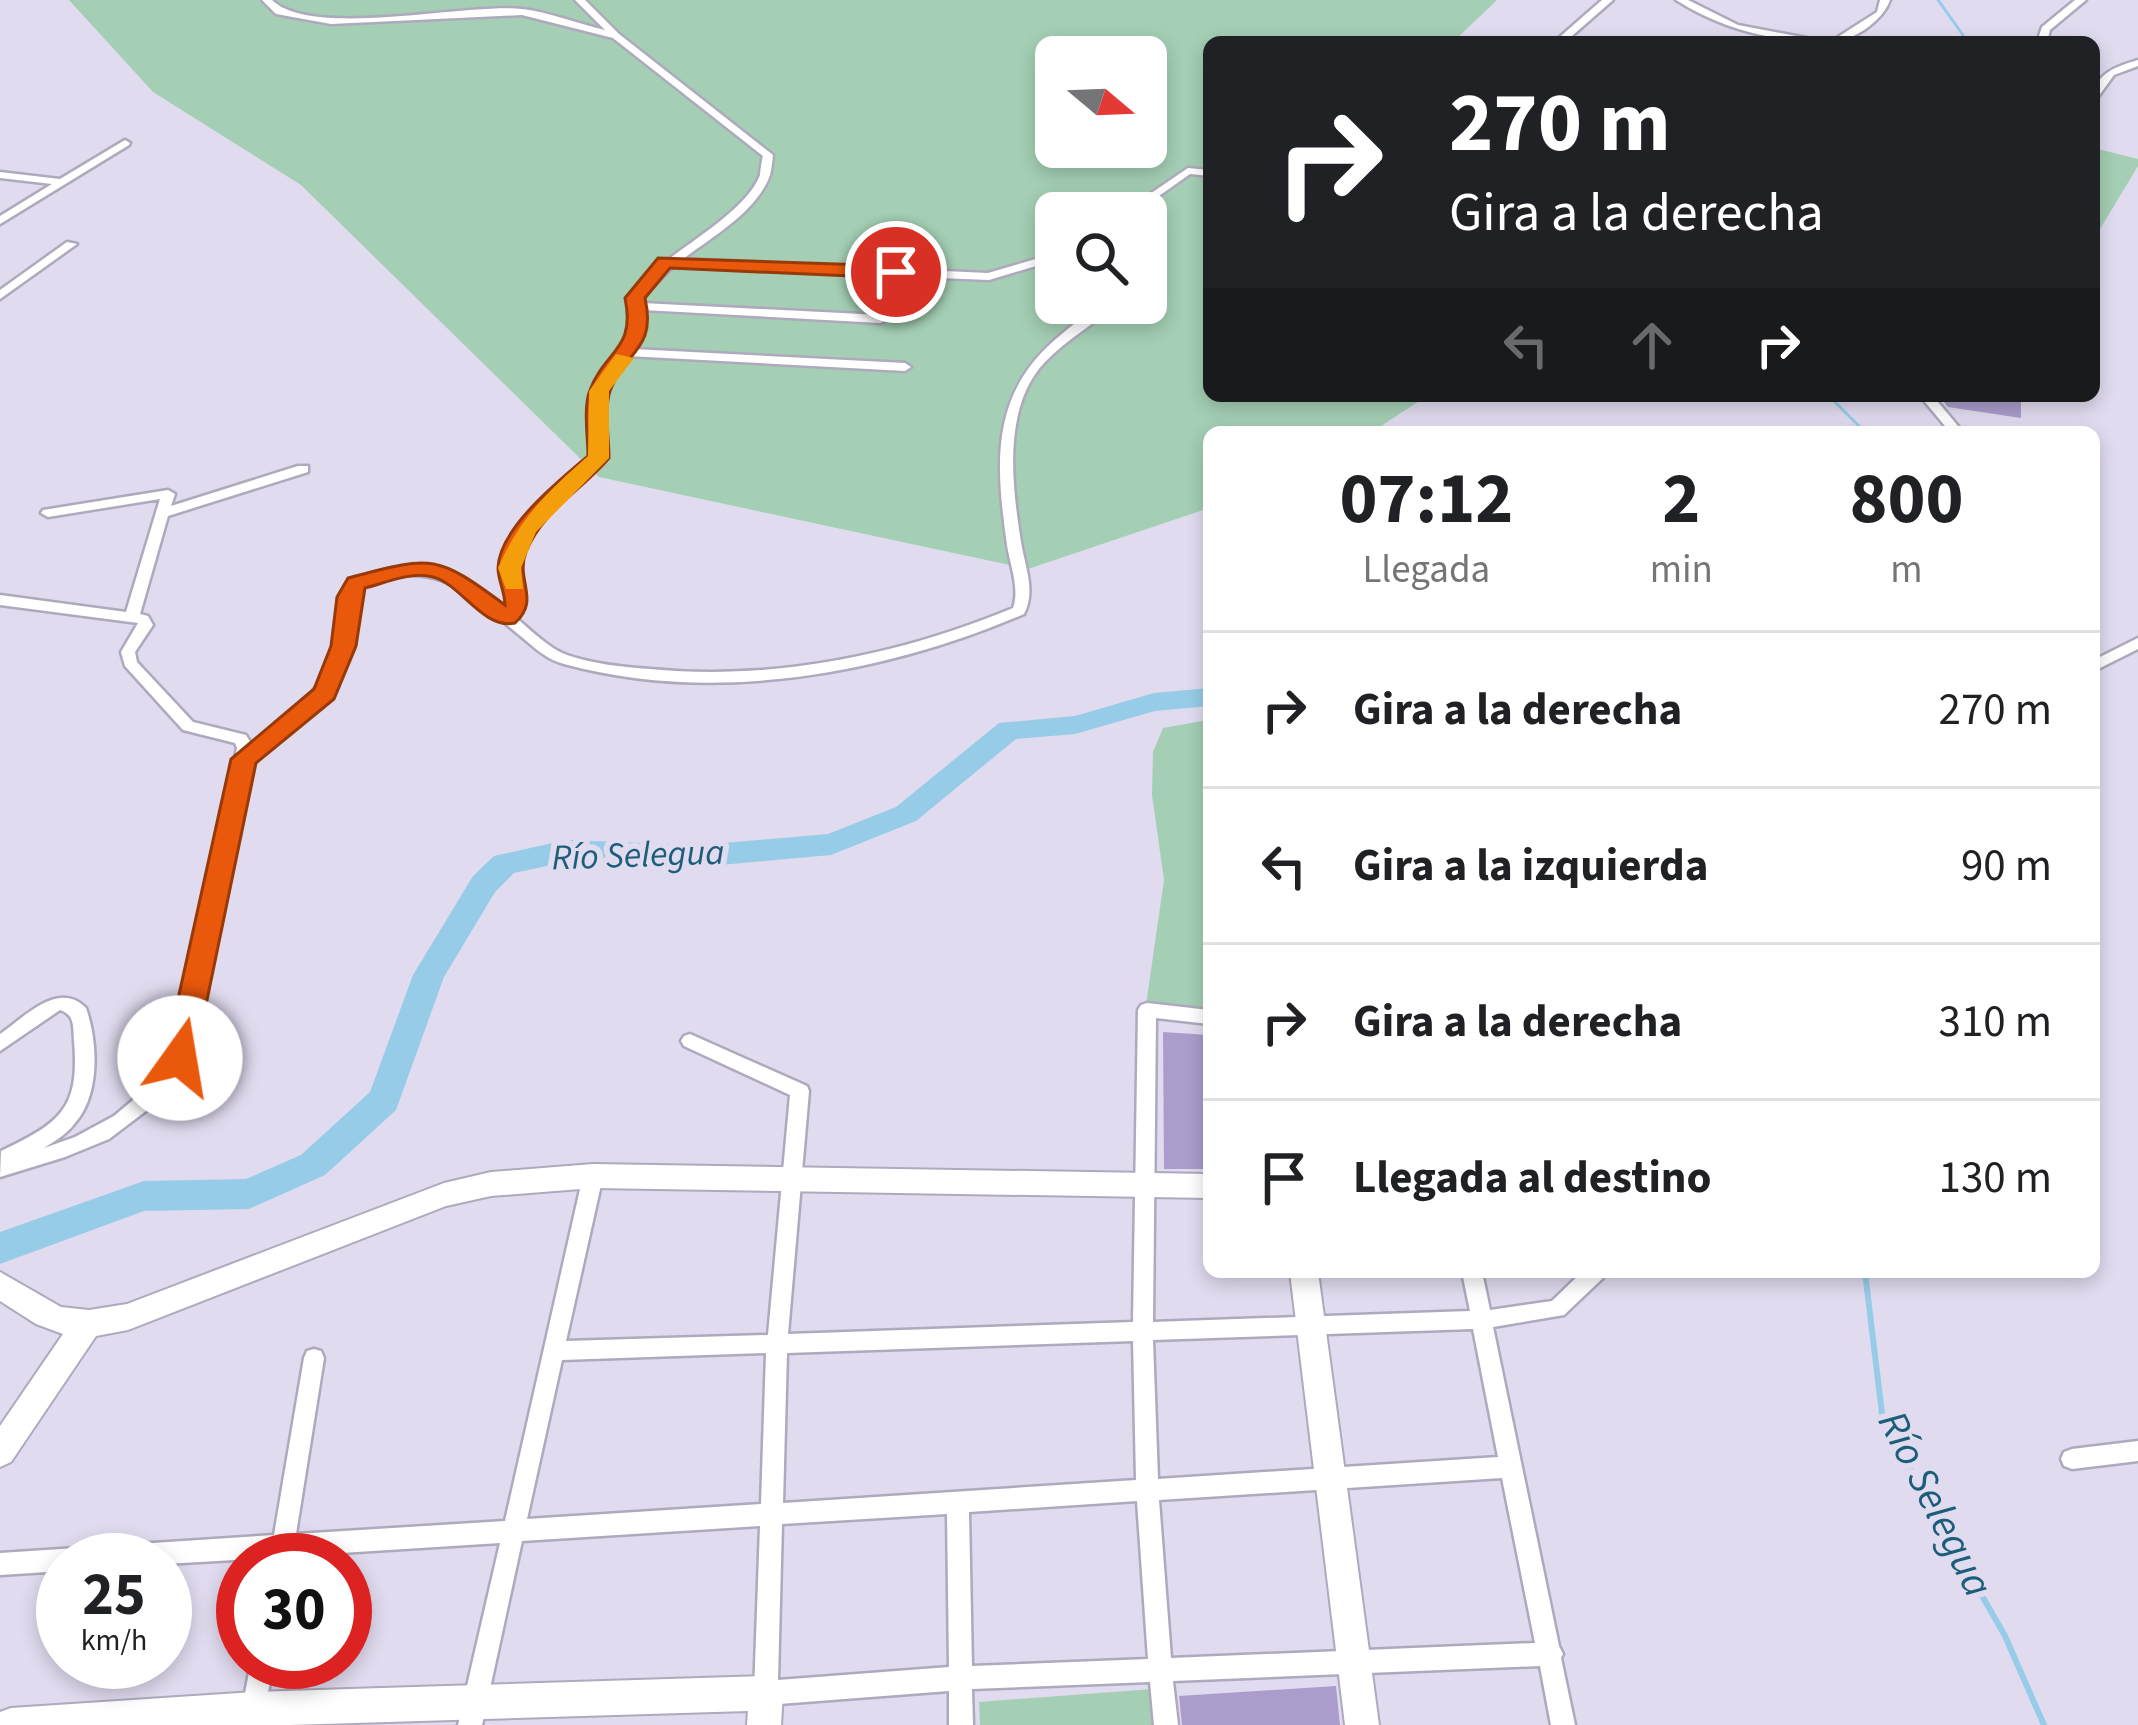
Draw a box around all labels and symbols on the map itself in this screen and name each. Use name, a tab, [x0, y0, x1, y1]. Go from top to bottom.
north arrow	[1035, 36, 1167, 168]
pin	[845, 221, 947, 323]
water label: Río Selegua	[551, 826, 725, 884]
position arrow	[117, 995, 243, 1121]
water label: Río Selegua	[1862, 1400, 2008, 1608]
speed limit sign: 30	[216, 1533, 372, 1689]

